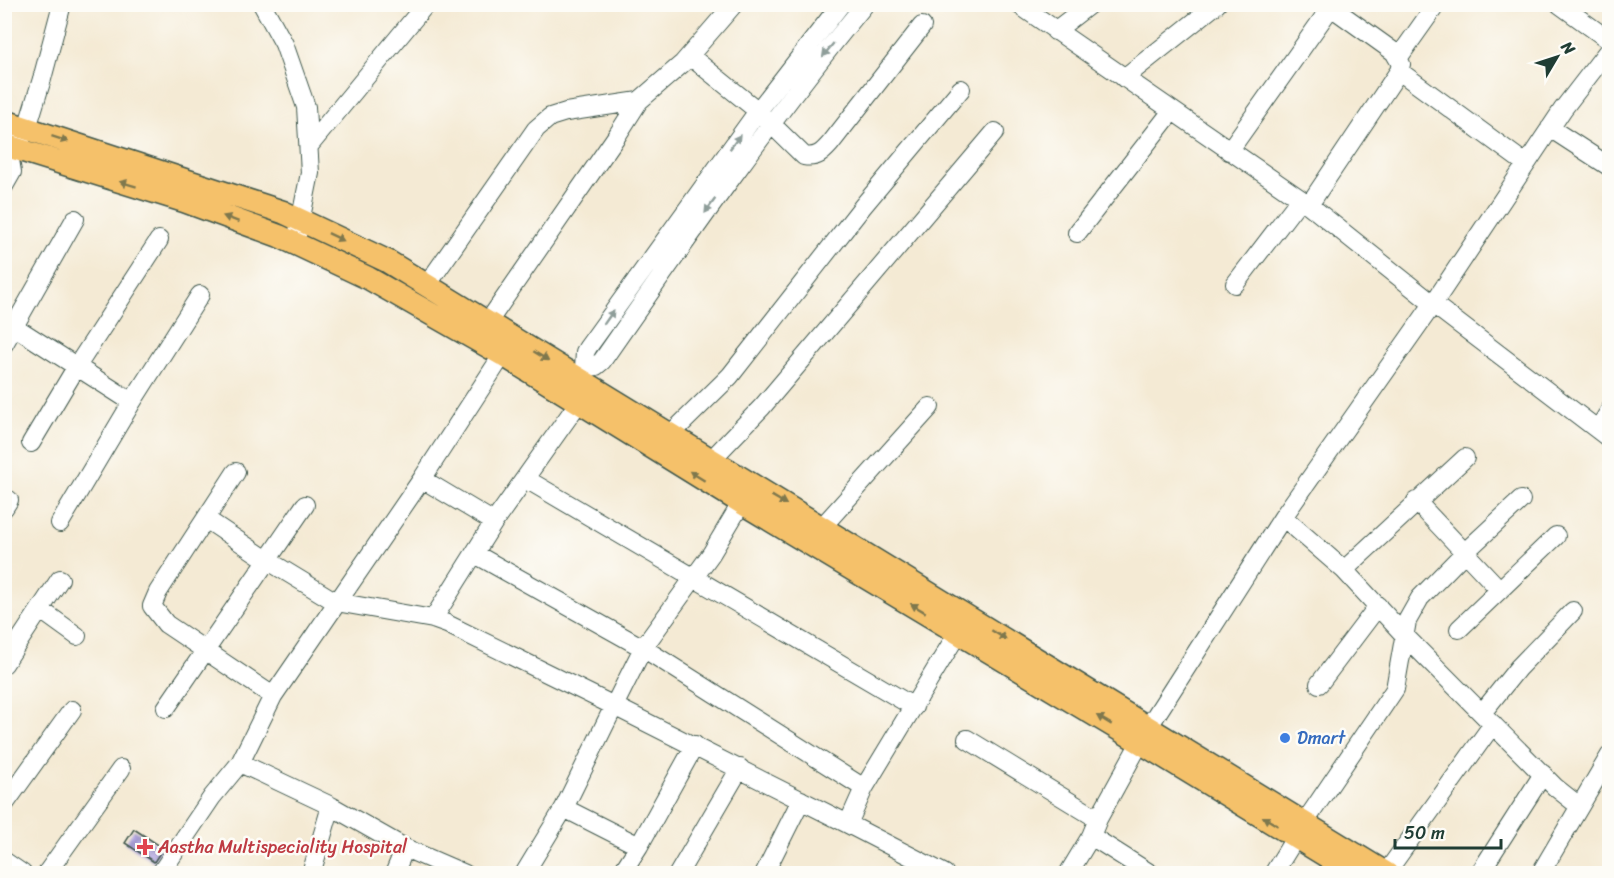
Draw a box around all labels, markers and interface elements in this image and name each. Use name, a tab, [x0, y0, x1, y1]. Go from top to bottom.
north arrow	[1527, 27, 1587, 87]
text: N	[1553, 34, 1584, 62]
one-way arrow	[821, 42, 834, 58]
one-way arrow	[51, 135, 69, 144]
one-way arrow	[729, 135, 741, 150]
one-way arrow	[119, 179, 137, 188]
one-way arrow	[705, 198, 717, 213]
one-way arrow	[222, 213, 240, 223]
one-way arrow	[328, 232, 345, 241]
one-way arrow	[603, 310, 615, 326]
one-way arrow	[533, 350, 549, 361]
one-way arrow	[689, 470, 705, 481]
one-way arrow	[771, 495, 787, 506]
one-way arrow	[910, 604, 927, 614]
one-way arrow	[991, 629, 1008, 640]
one-way arrow	[1096, 714, 1112, 725]
place label: Dmart	[1297, 722, 1346, 754]
marker: Dmart	[1278, 731, 1292, 745]
scale bar	[1395, 812, 1502, 850]
one-way arrow	[1262, 815, 1278, 826]
text: 50 m	[1404, 817, 1445, 849]
place label: Aastha Multispeciality Hospital	[157, 831, 408, 863]
marker: Aastha Multispeciality Hospital	[136, 838, 154, 856]

